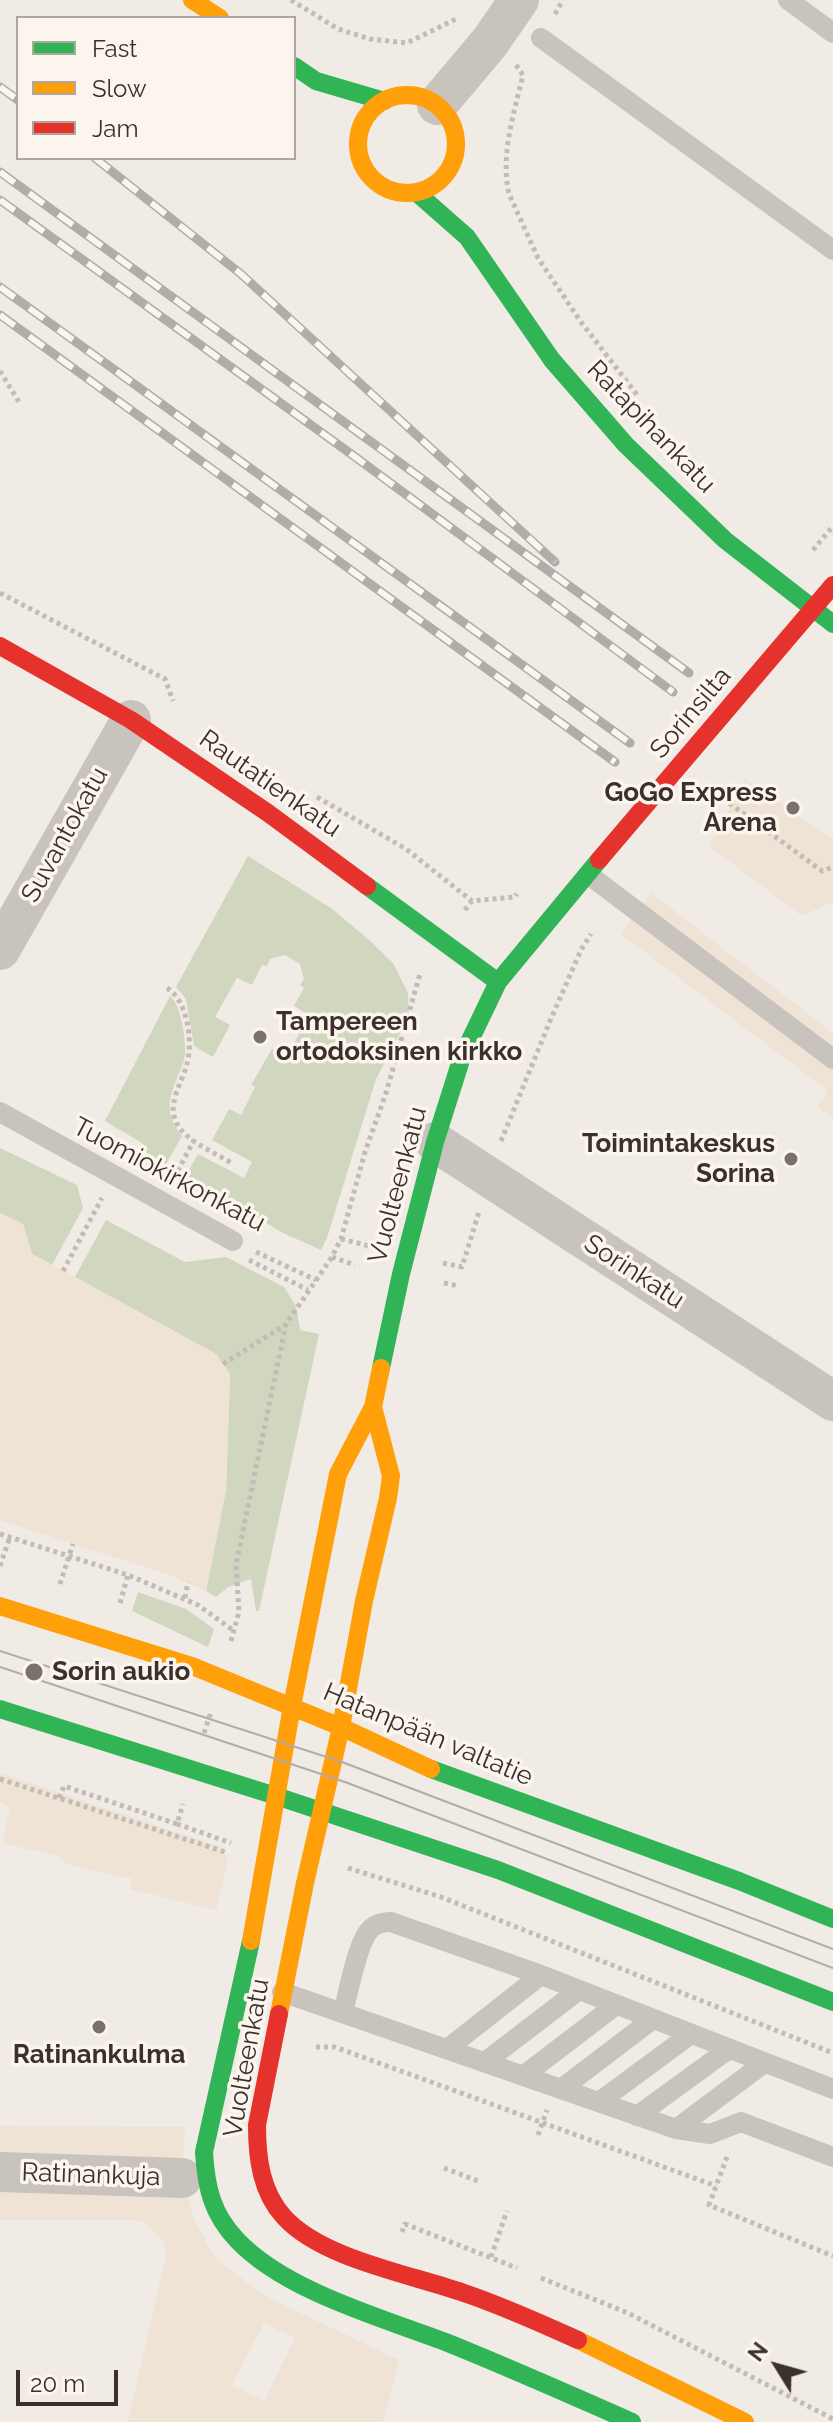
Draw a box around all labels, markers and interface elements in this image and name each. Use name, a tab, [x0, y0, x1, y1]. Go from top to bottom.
legend	[16, 16, 296, 160]
text: Fast	[92, 34, 137, 63]
text: Slow	[92, 74, 146, 103]
text: Jam	[92, 114, 138, 143]
street label: Ratapihankatu	[580, 354, 722, 500]
street label: Sorinsilta	[644, 661, 738, 765]
street label: Rautatienkatu	[193, 724, 347, 844]
street label: Suvantokatu	[15, 762, 115, 908]
place label: GoGo Express Arena	[604, 777, 777, 838]
marker: GoGo Express Arena	[784, 799, 802, 817]
place label: Tampereen ortodoksinen kirkko	[276, 1006, 522, 1068]
marker: Tampereen ortodoksinen kirkko	[251, 1028, 269, 1046]
street label: Vuolteenkatu	[362, 1103, 434, 1267]
street label: Tuomiokirkonkatu	[67, 1111, 271, 1239]
place label: Toimintakeskus Sorina	[582, 1128, 775, 1190]
marker: Toimintakeskus Sorina	[782, 1150, 800, 1168]
street label: Sorinkatu	[578, 1228, 690, 1316]
place label: Sorin aukio	[52, 1656, 190, 1688]
marker: Sorin aukio	[23, 1661, 45, 1683]
street label: Hatanpään valtatie	[319, 1677, 537, 1793]
street label: Vuolteenkatu	[218, 1976, 276, 2140]
marker: Ratinankulma	[90, 2018, 108, 2036]
place label: Ratinankulma	[13, 2039, 185, 2071]
street label: Ratinankuja	[21, 2157, 161, 2193]
north arrow	[737, 2326, 817, 2406]
text: N	[742, 2337, 773, 2366]
scale bar	[20, 2354, 122, 2404]
text: 20 m	[30, 2369, 85, 2398]

